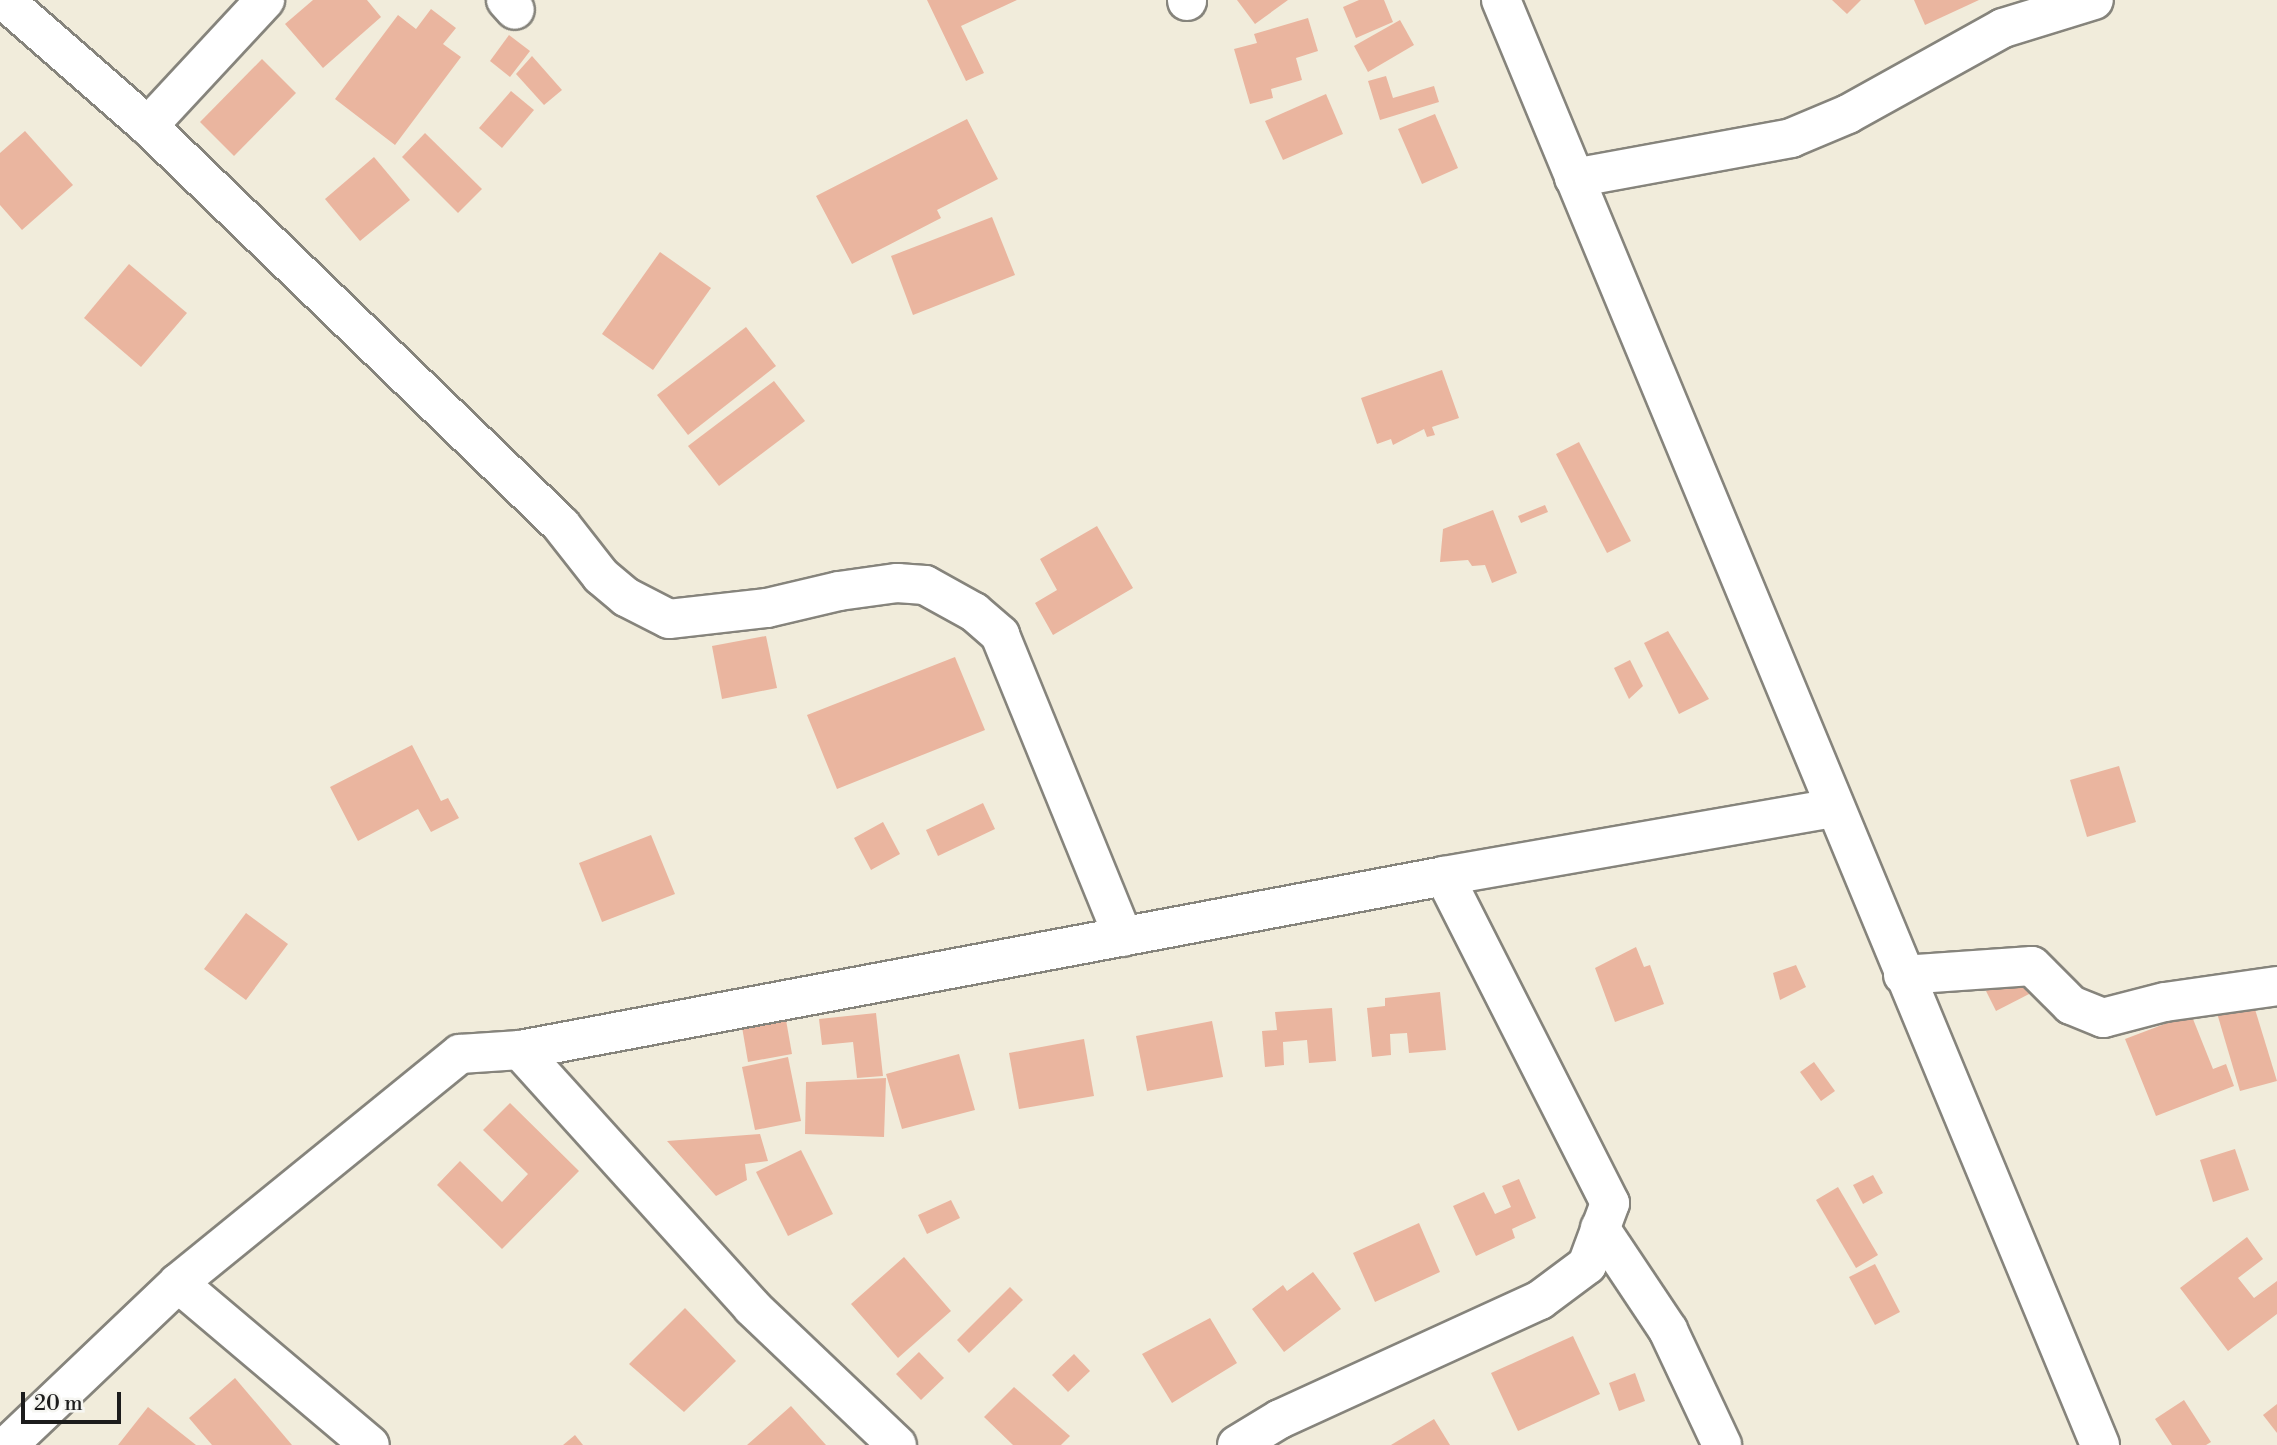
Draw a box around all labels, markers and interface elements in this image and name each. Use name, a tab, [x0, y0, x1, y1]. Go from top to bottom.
scale bar	[24, 1378, 124, 1422]
text: 20 m	[34, 1391, 83, 1417]

